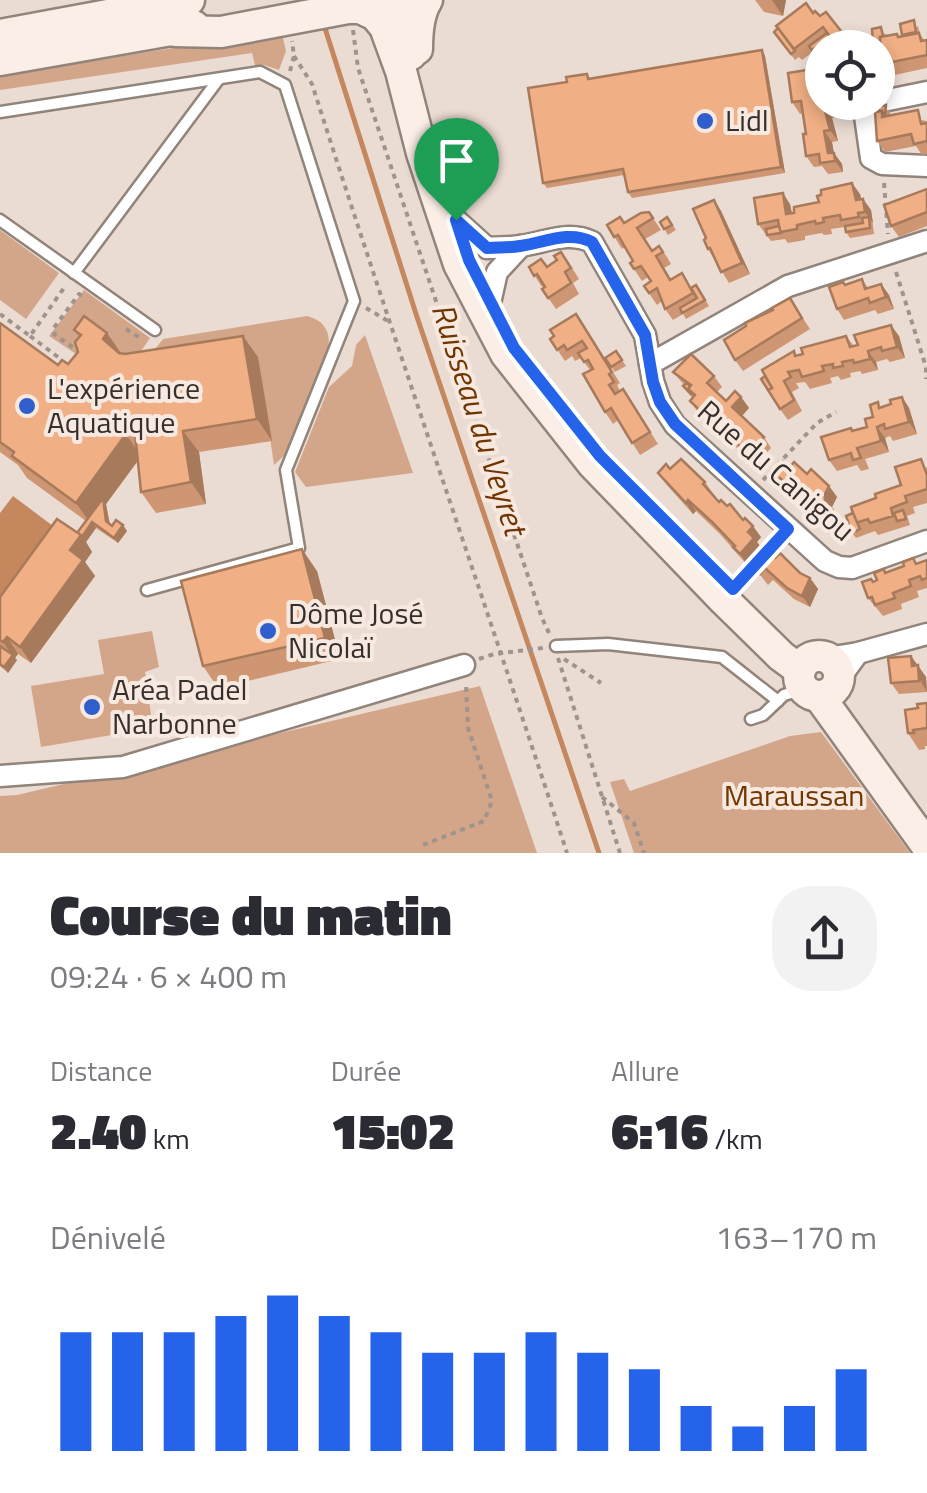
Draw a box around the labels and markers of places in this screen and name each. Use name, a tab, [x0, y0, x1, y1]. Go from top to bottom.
place label: Lidl	[725, 97, 769, 143]
marker: Lidl	[694, 110, 716, 132]
pin	[414, 118, 499, 221]
place label: L'expérience Aquatique	[47, 365, 200, 445]
marker: L'expérience Aquatique	[16, 395, 38, 417]
place label: Dôme José Nicolaï	[288, 590, 423, 670]
marker: Dôme José Nicolaï	[257, 620, 279, 642]
place label: Aréa Padel Narbonne	[112, 666, 247, 746]
marker: Aréa Padel Narbonne	[81, 696, 103, 718]

